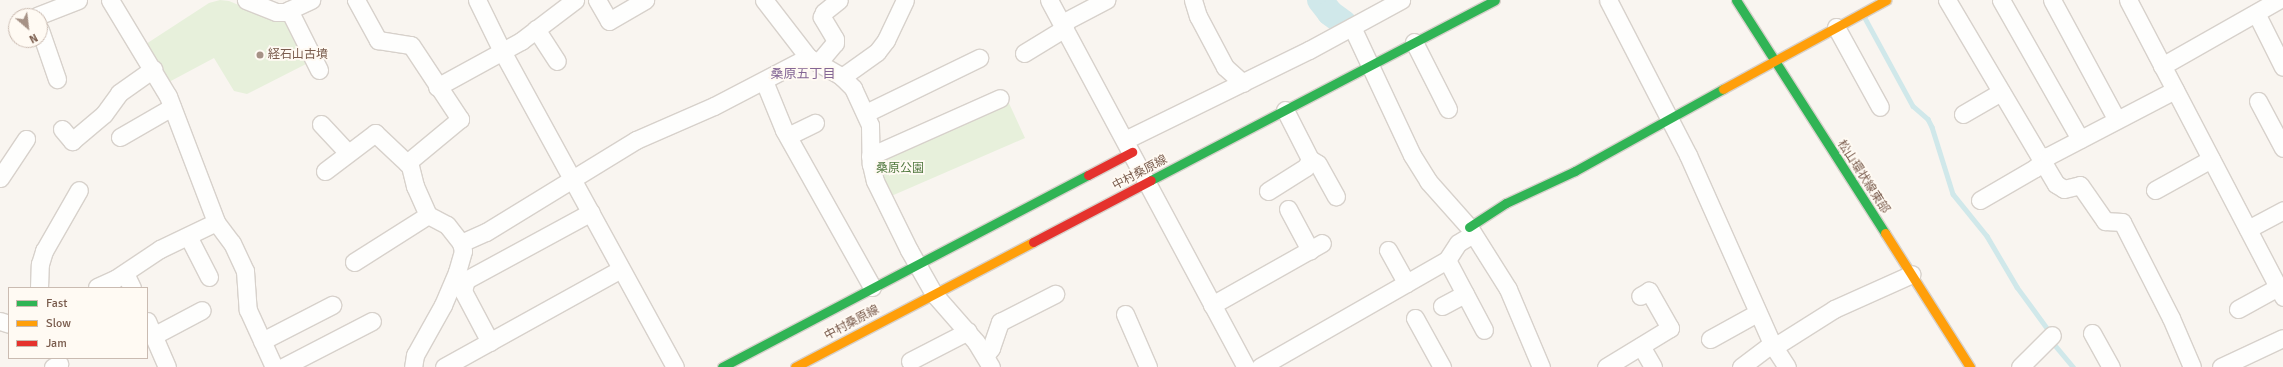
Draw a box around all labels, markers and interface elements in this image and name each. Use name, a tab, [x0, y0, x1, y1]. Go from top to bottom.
north arrow	[8, 8, 48, 48]
text: N	[27, 31, 40, 46]
place label: 経石山古墳	[268, 48, 328, 62]
marker: 経石山古墳	[255, 50, 265, 60]
district label: 桑原五丁目	[771, 66, 835, 82]
street label: 松山環状線東部	[1834, 138, 1892, 216]
street label: 中村桑原線	[1110, 153, 1170, 193]
park label: 桑原公園	[876, 162, 924, 176]
legend	[8, 287, 148, 359]
text: Fast	[46, 296, 67, 311]
street label: 中村桑原線	[822, 303, 882, 343]
text: Slow	[46, 316, 71, 331]
text: Jam	[46, 336, 67, 351]

